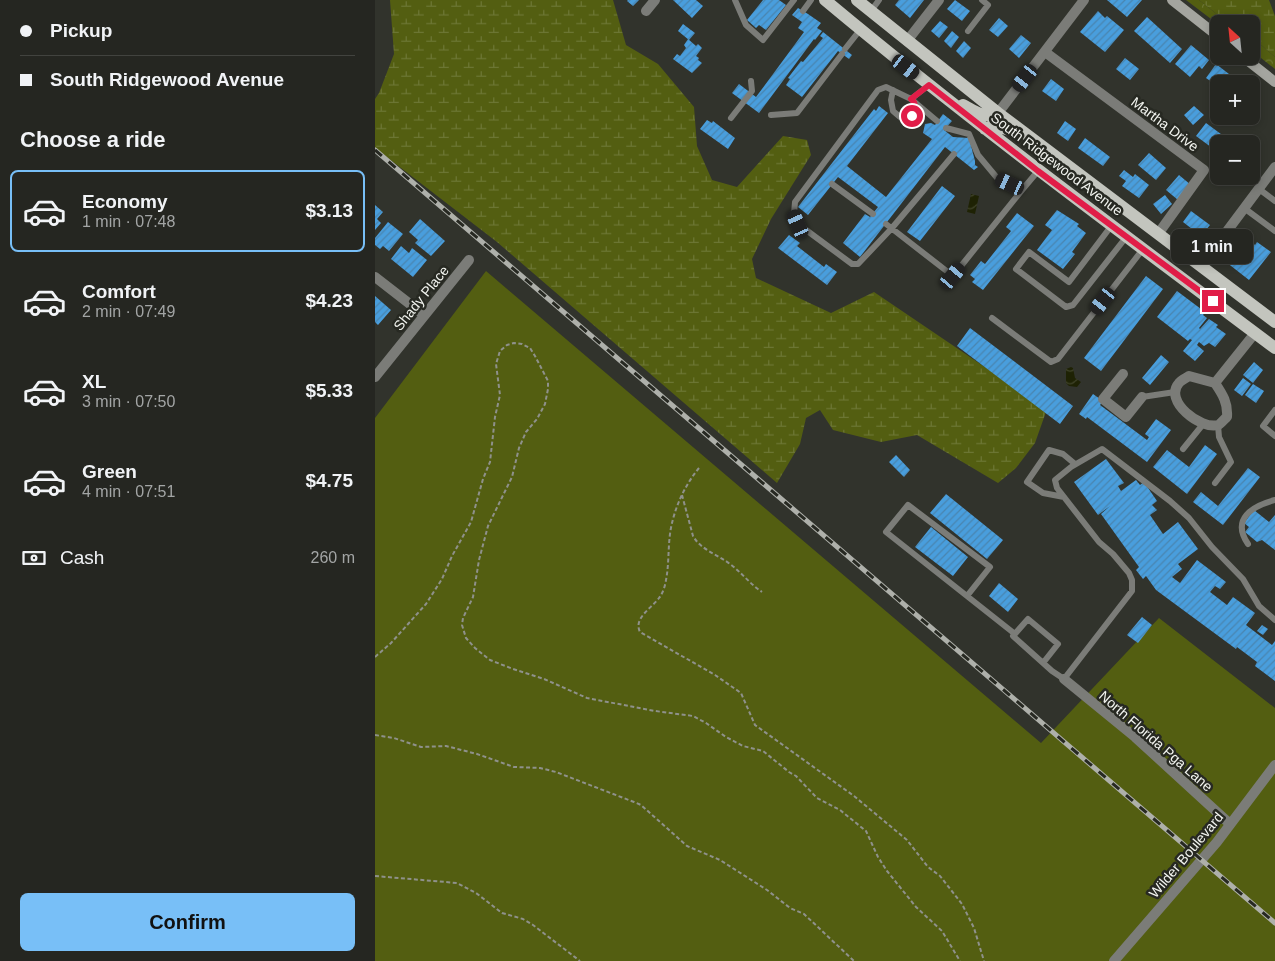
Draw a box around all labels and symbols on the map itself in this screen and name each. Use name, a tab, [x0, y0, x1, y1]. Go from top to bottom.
north arrow	[1210, 15, 1260, 65]
car	[889, 52, 922, 82]
car	[1009, 62, 1040, 94]
street label: Martha Drive	[1128, 93, 1202, 155]
route start	[901, 105, 923, 127]
street label: South Ridgewood Avenue	[988, 109, 1126, 219]
car	[993, 171, 1026, 197]
car	[785, 207, 810, 241]
callout: 1 min	[1172, 228, 1254, 264]
car	[937, 260, 968, 292]
street label: Shady Place	[390, 262, 452, 334]
car	[1087, 285, 1118, 317]
route end	[1202, 290, 1224, 312]
street label: North Florida Pga Lane	[1096, 687, 1216, 795]
street label: Wilder Boulevard	[1146, 809, 1226, 901]

